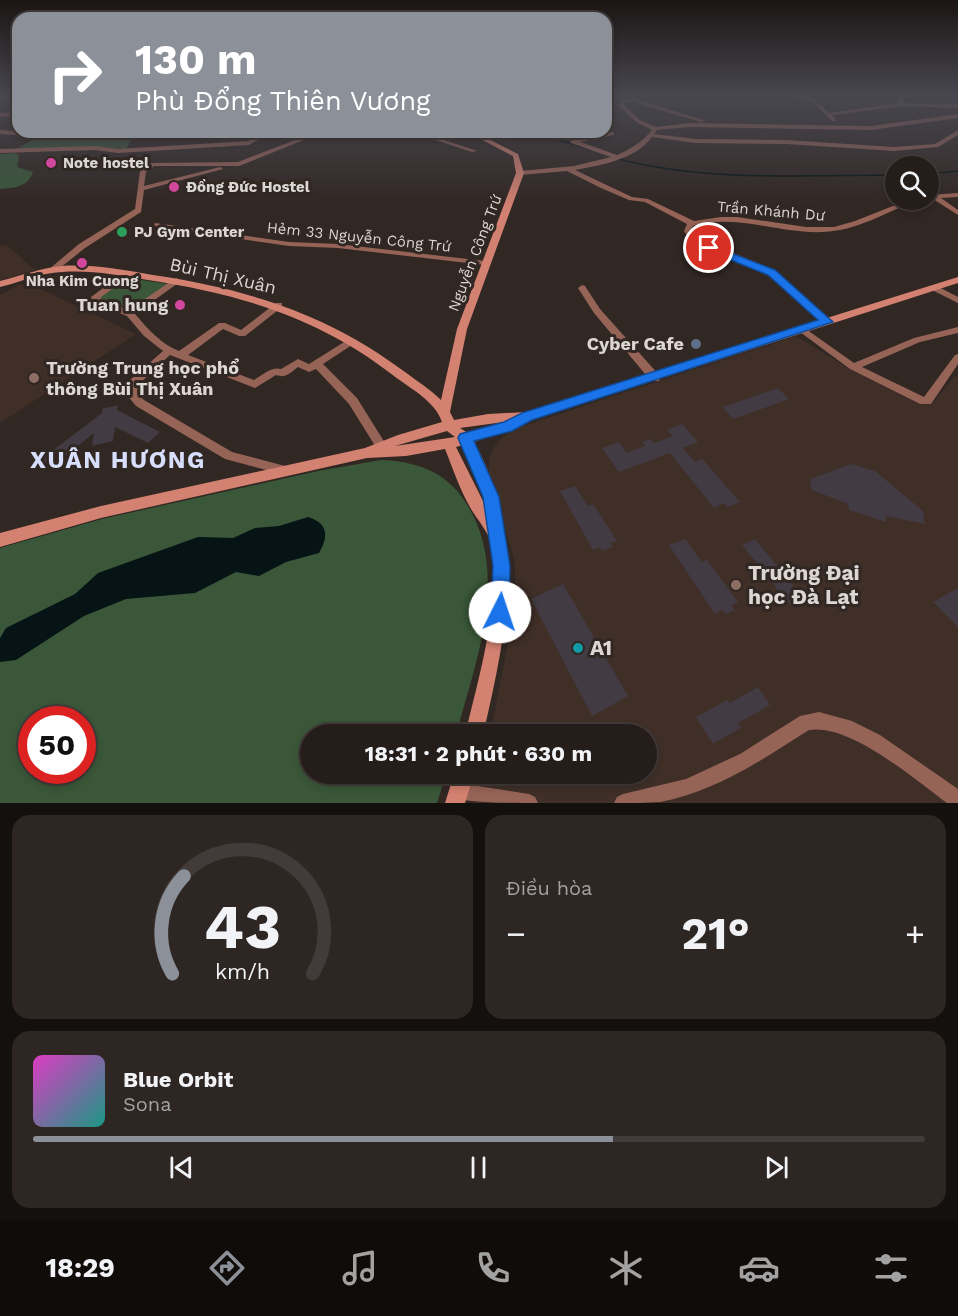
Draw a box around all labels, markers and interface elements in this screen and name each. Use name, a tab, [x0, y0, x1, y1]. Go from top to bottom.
text: 130 m	[135, 35, 257, 84]
icon: right	[36, 36, 114, 114]
text: Phù Đổng Thiên Vương	[135, 85, 430, 117]
place label: Note hostel	[63, 154, 149, 172]
marker: Note hostel	[44, 156, 58, 170]
map controls	[885, 156, 939, 210]
button: search	[885, 156, 939, 210]
place label: Đồng Đức Hostel	[186, 178, 310, 196]
marker: Đồng Đức Hostel	[167, 180, 181, 194]
street label: Nguyễn Công Trứ	[444, 191, 506, 314]
street label: Trần Khánh Dư	[716, 197, 826, 225]
street label: Hẻm 33 Nguyễn Công Trứ	[266, 217, 453, 256]
pin	[683, 222, 734, 273]
place label: PJ Gym Center	[134, 223, 245, 241]
marker: PJ Gym Center	[115, 225, 129, 239]
icon: arrive	[692, 231, 725, 264]
street label: Bùi Thị Xuân	[168, 253, 278, 298]
marker: Nha Kim Cuong	[75, 256, 89, 270]
place label: Nha Kim Cuong	[26, 272, 139, 290]
place label: Tuan hung	[76, 294, 169, 315]
marker: Tuan hung	[173, 298, 187, 312]
place label: Cyber Cafe	[587, 333, 684, 354]
marker: Cyber Cafe	[689, 337, 703, 351]
place label: Trường Trung học phổ thông Bùi Thị Xuân	[46, 357, 239, 399]
marker: Trường Trung học phổ thông Bùi Thị Xuân	[27, 371, 41, 385]
district label: XUÂN HƯƠNG	[30, 446, 206, 474]
place label: Trường Đại học Đà Lạt	[748, 560, 860, 609]
marker: Trường Đại học Đà Lạt	[729, 578, 743, 592]
position arrow	[468, 580, 532, 644]
place label: A1	[590, 635, 612, 660]
marker: A1	[571, 641, 585, 655]
speed limit sign: 50	[18, 706, 96, 784]
text: 18:31 · 2 phút · 630 m	[365, 741, 592, 766]
text: Điều hòa	[506, 876, 592, 900]
text: 43	[204, 890, 281, 963]
text: 21°	[681, 907, 750, 960]
text: −	[506, 914, 526, 953]
text: +	[905, 914, 925, 953]
text: km/h	[215, 959, 270, 984]
text: Blue Orbit	[123, 1067, 233, 1092]
text: Sona	[123, 1092, 172, 1116]
icon: previous	[165, 1151, 198, 1184]
icon: pause	[462, 1151, 495, 1184]
icon: next	[760, 1151, 793, 1184]
icon: directions	[206, 1247, 248, 1289]
icon: music	[339, 1247, 381, 1289]
icon: phone	[472, 1247, 514, 1289]
icon: climate	[605, 1247, 647, 1289]
icon: car	[738, 1247, 780, 1289]
icon: filters	[870, 1247, 912, 1289]
text: 18:29	[45, 1252, 115, 1284]

